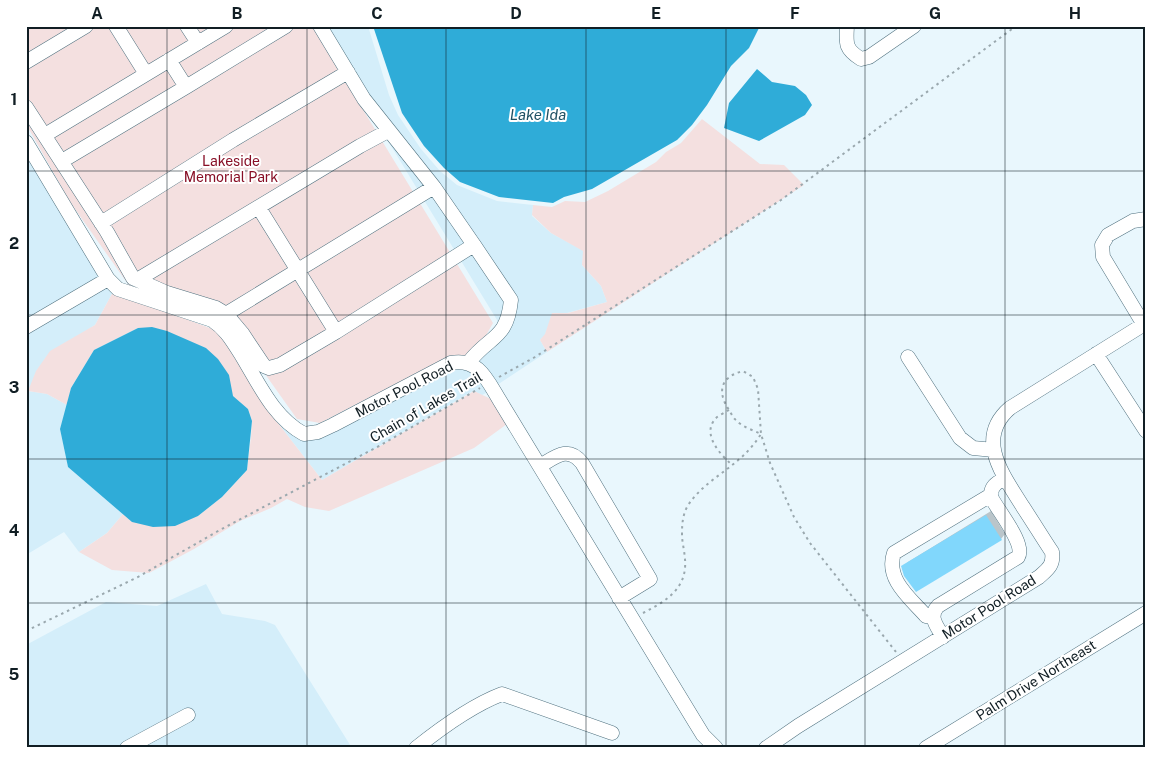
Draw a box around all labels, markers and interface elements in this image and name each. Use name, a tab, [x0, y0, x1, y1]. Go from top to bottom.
text: A	[91, 4, 103, 23]
text: B	[232, 4, 243, 23]
text: C	[371, 4, 383, 23]
text: D	[510, 4, 522, 23]
text: E	[651, 4, 661, 23]
text: F	[790, 4, 800, 23]
text: G	[929, 4, 941, 23]
text: H	[1069, 4, 1081, 23]
text: 1	[11, 90, 17, 109]
water label: Lake Ida	[510, 106, 566, 123]
park label: Lakeside Memorial Park	[184, 153, 278, 185]
text: 2	[9, 234, 19, 253]
street label: Motor Pool Road	[353, 357, 455, 421]
street label: Chain of Lakes Trail	[367, 368, 485, 446]
text: 3	[9, 378, 19, 397]
text: 4	[9, 521, 20, 540]
street label: Motor Pool Road	[939, 572, 1039, 642]
street label: Palm Drive Northeast	[973, 637, 1099, 723]
text: 5	[9, 665, 20, 684]

